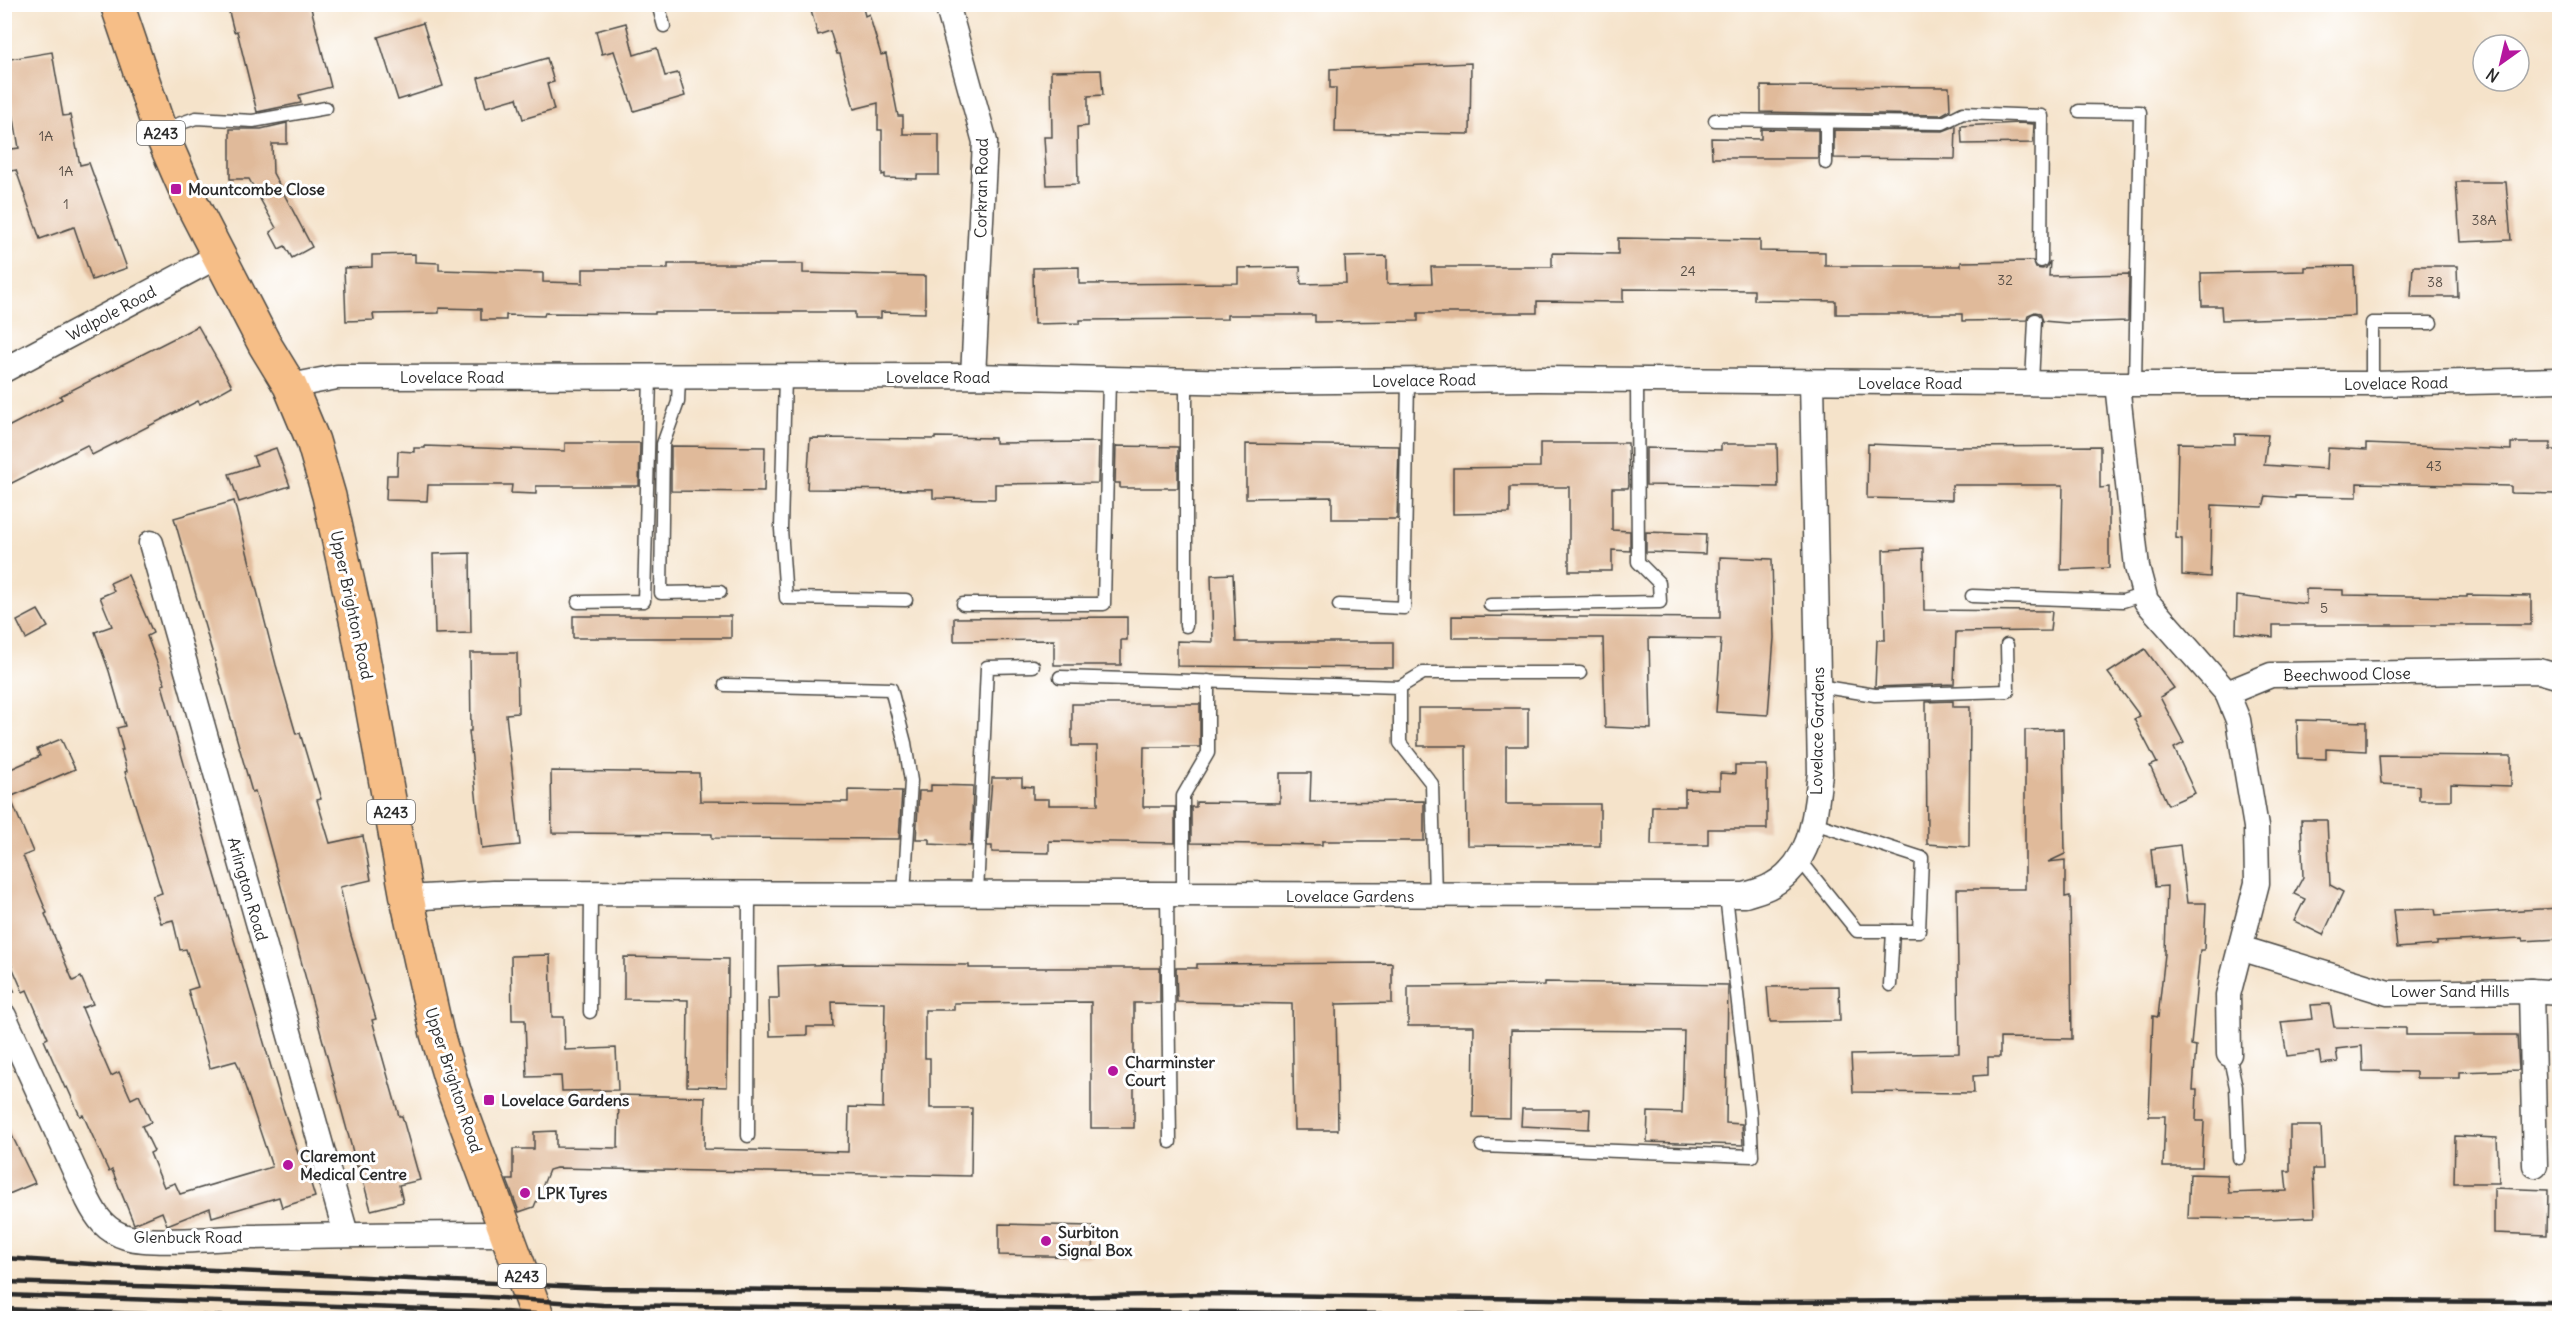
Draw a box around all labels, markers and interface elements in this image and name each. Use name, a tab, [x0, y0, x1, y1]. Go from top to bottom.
north arrow	[2471, 33, 2531, 93]
text: N	[2482, 64, 2503, 87]
road number: A243	[137, 121, 185, 145]
house number: 1A	[39, 127, 53, 145]
street label: Corkran Road	[970, 138, 992, 238]
house number: 1A	[59, 162, 73, 180]
place label: Mountcombe Close	[188, 179, 325, 199]
marker: Mountcombe Close	[169, 182, 183, 196]
house number: 1	[63, 195, 69, 213]
house number: 38A	[2471, 211, 2497, 229]
house number: 24	[1680, 262, 1696, 280]
house number: 32	[1997, 271, 2013, 289]
house number: 38	[2427, 273, 2443, 291]
street label: Walpole Road	[63, 281, 159, 345]
street label: Lovelace Road	[400, 367, 504, 387]
street label: Lovelace Road	[886, 367, 990, 387]
street label: Lovelace Road	[1372, 369, 1476, 391]
street label: Lovelace Road	[2344, 372, 2448, 394]
street label: Lovelace Road	[1858, 373, 1962, 393]
house number: 43	[2426, 457, 2442, 475]
street label: Upper Brighton Road	[326, 529, 378, 681]
house number: 5	[2320, 599, 2328, 617]
street label: Beechwood Close	[2283, 663, 2411, 685]
street label: Lovelace Gardens	[1806, 667, 1828, 795]
road number: A243	[367, 800, 415, 824]
street label: Arlington Road	[224, 835, 272, 943]
street label: Lovelace Gardens	[1286, 886, 1414, 906]
street label: Lower Sand Hills	[2390, 981, 2510, 1001]
street label: Upper Brighton Road	[421, 1005, 487, 1155]
place label: Charminster Court	[1125, 1052, 1215, 1090]
marker: Charminster Court	[1106, 1064, 1120, 1078]
place label: Lovelace Gardens	[501, 1090, 629, 1110]
marker: Lovelace Gardens	[482, 1093, 496, 1107]
place label: Claremont Medical Centre	[300, 1146, 407, 1184]
marker: Claremont Medical Centre	[281, 1158, 295, 1172]
place label: LPK Tyres	[537, 1183, 607, 1204]
marker: LPK Tyres	[518, 1186, 532, 1200]
place label: Surbiton Signal Box	[1058, 1222, 1132, 1261]
street label: Glenbuck Road	[134, 1227, 242, 1247]
marker: Surbiton Signal Box	[1039, 1234, 1053, 1248]
road number: A243	[498, 1264, 546, 1288]

